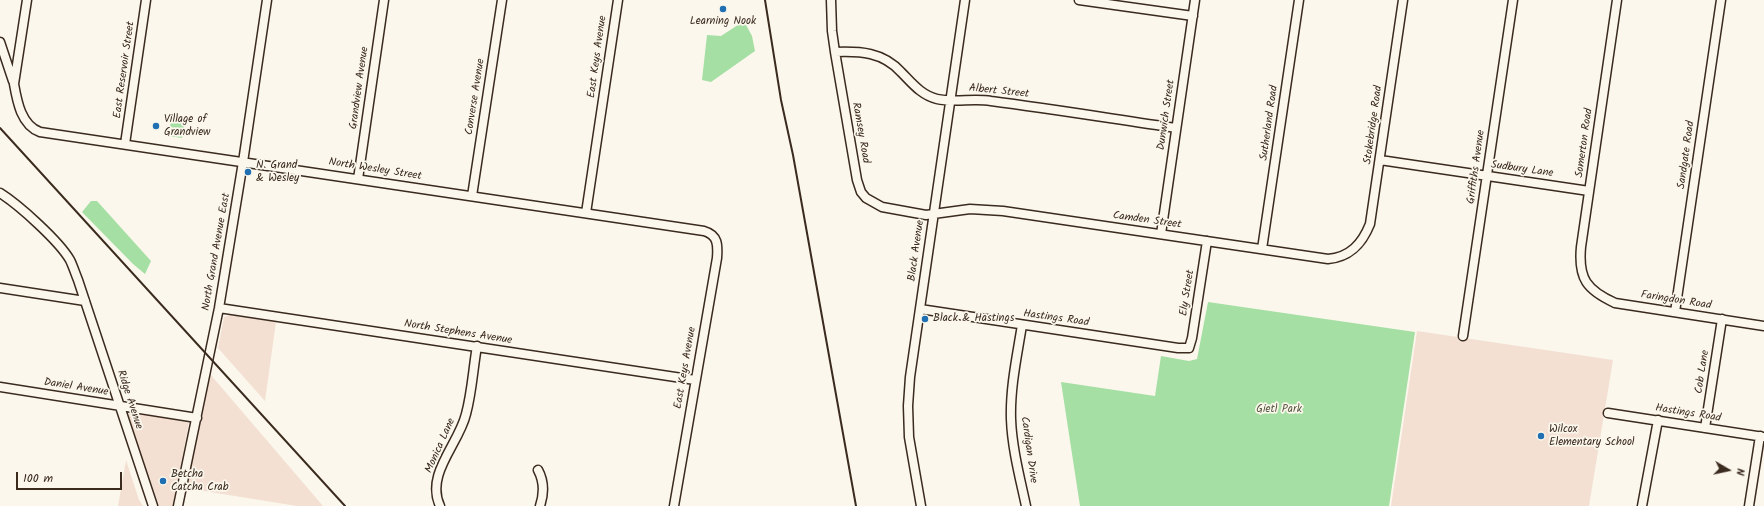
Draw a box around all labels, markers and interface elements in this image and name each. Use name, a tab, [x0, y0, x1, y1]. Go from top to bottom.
marker: Learning Nook	[718, 4, 728, 14]
street label: East Keys Avenue	[586, 15, 610, 99]
place label: Learning Nook	[690, 15, 756, 29]
street label: East Reservoir Street	[112, 21, 138, 119]
street label: Grandview Avenue	[348, 46, 372, 130]
street label: Converse Avenue	[463, 58, 489, 136]
street label: Dunwich Street	[1155, 79, 1179, 151]
street label: Albert Street	[968, 82, 1030, 102]
street label: Sutherland Road	[1258, 85, 1282, 161]
street label: Stokebridge Road	[1362, 85, 1386, 165]
street label: Ramsey Road	[848, 102, 872, 164]
street label: Somerton Road	[1574, 108, 1596, 178]
place label: Village of Grandview	[164, 113, 210, 139]
street label: Sandgate Road	[1676, 120, 1698, 190]
marker: Village of Grandview	[151, 121, 161, 131]
street label: Griffiths Avenue	[1465, 129, 1489, 205]
street label: North Wesley Street	[328, 156, 422, 184]
place label: N. Grand & Wesley	[256, 159, 299, 185]
street label: Sudbury Lane	[1490, 159, 1554, 181]
marker: N. Grand & Wesley	[243, 167, 253, 177]
street label: North Grand Avenue East	[200, 192, 234, 312]
street label: Camden Street	[1112, 210, 1182, 232]
street label: Black Avenue	[906, 220, 928, 282]
street label: Ely Street	[1178, 269, 1198, 317]
street label: Faringdon Road	[1640, 289, 1712, 313]
street label: Hastings Road	[1022, 308, 1090, 330]
place label: Black & Hastings	[933, 312, 1014, 326]
marker: Black & Hastings	[920, 314, 930, 324]
street label: North Stephens Avenue	[403, 318, 513, 348]
street label: East Keys Avenue	[672, 326, 700, 410]
street label: Cob Lane	[1693, 349, 1713, 395]
street label: Ridge Avenue	[113, 369, 145, 431]
street label: Daniel Avenue	[43, 376, 109, 400]
street label: Hastings Road	[1654, 402, 1722, 426]
park label: Gietl Park	[1256, 403, 1302, 417]
street label: Cardigan Drive	[1017, 416, 1039, 484]
street label: Monica Lane	[423, 417, 459, 475]
place label: Wilcox Elementary School	[1549, 423, 1635, 449]
marker: Wilcox Elementary School	[1536, 431, 1546, 441]
north arrow	[1708, 450, 1748, 490]
scale bar	[18, 464, 124, 490]
text: N	[1730, 467, 1749, 477]
place label: Betcha Catcha Crab	[171, 468, 229, 494]
text: 100 m	[23, 469, 53, 488]
marker: Betcha Catcha Crab	[158, 476, 168, 486]

